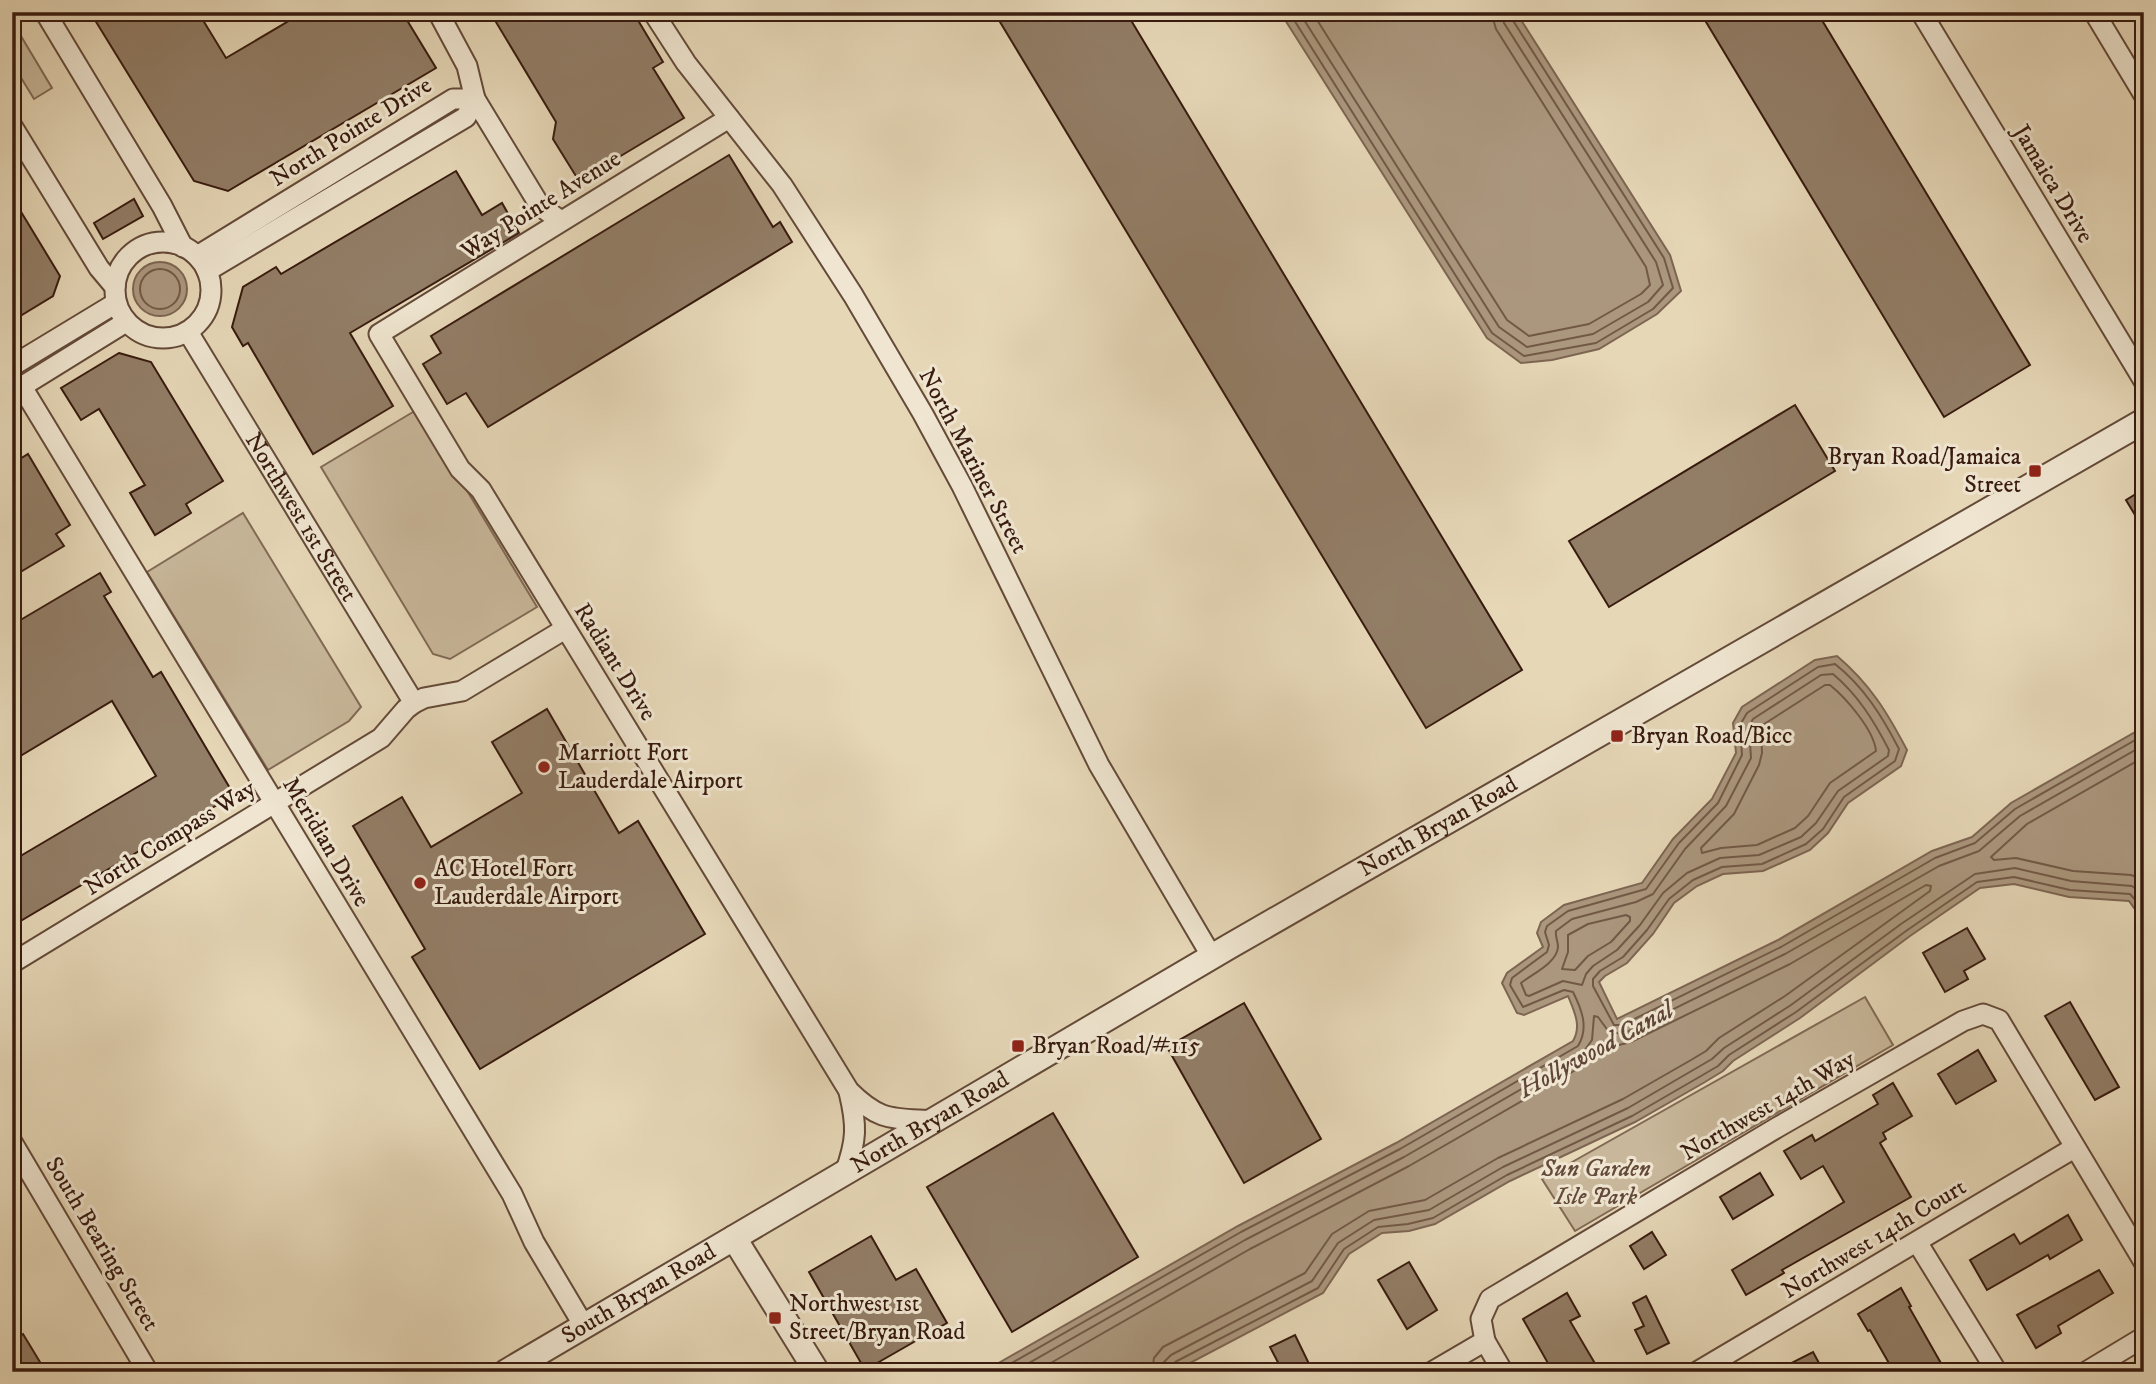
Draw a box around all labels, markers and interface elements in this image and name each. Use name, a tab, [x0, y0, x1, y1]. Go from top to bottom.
street label: North Pointe Drive	[265, 70, 437, 194]
street label: Jamaica Drive	[2005, 118, 2100, 249]
street label: Way Pointe Avenue	[455, 144, 627, 267]
street label: North Mariner Street	[911, 363, 1035, 559]
street label: Northwest 1st Street	[238, 427, 364, 608]
place label: Bryan Road/Jamaica Street	[1827, 442, 2022, 500]
marker: Bryan Road/Jamaica Street	[2027, 463, 2043, 479]
street label: Radiant Drive	[567, 598, 663, 726]
place label: Bryan Road/Bicc	[1631, 721, 1792, 751]
marker: Bryan Road/Bicc	[1609, 728, 1625, 744]
place label: Marriott Fort Lauderdale Airport	[558, 738, 743, 796]
marker: Marriott Fort Lauderdale Airport	[536, 759, 552, 775]
street label: North Bryan Road	[1353, 769, 1523, 884]
street label: Meridian Drive	[276, 772, 377, 912]
street label: North Compass Way	[79, 773, 262, 903]
place label: AC Hotel Fort Lauderdale Airport	[434, 854, 619, 912]
marker: AC Hotel Fort Lauderdale Airport	[412, 875, 428, 891]
water label: Hollywood Canal	[1512, 992, 1682, 1107]
place label: Bryan Road/#115	[1032, 1031, 1200, 1061]
marker: Bryan Road/#115	[1010, 1038, 1026, 1054]
street label: Northwest 14th Way	[1676, 1044, 1861, 1168]
street label: North Bryan Road	[846, 1064, 1014, 1181]
street label: South Bearing Street	[38, 1151, 166, 1337]
park label: Sun Garden Isle Park	[1540, 1154, 1651, 1212]
street label: Northwest 14th Court	[1776, 1172, 1972, 1306]
street label: South Bryan Road	[556, 1237, 721, 1351]
place label: Northwest 1st Street/Bryan Road	[789, 1289, 965, 1347]
marker: Northwest 1st Street/Bryan Road	[767, 1310, 783, 1326]

